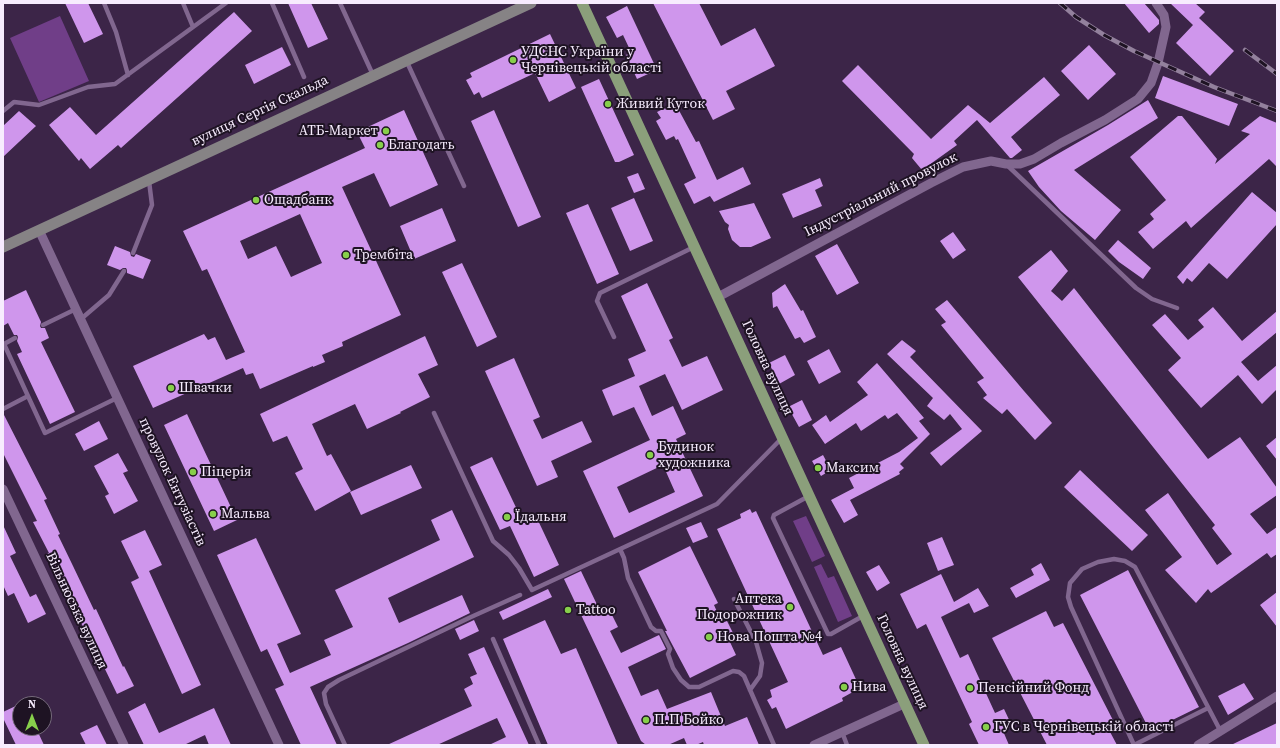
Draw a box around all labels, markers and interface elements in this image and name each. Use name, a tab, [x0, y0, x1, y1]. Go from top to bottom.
place label: УДСНС України у Чернівецькій області	[521, 44, 662, 76]
marker: УДСНС України у Чернівецькій області	[508, 55, 518, 65]
street label: вулиця Сергія Скальда	[189, 72, 331, 150]
place label: Живий Куток	[616, 96, 705, 112]
marker: Живий Куток	[603, 99, 613, 109]
place label: АТБ-Маркет	[299, 123, 378, 139]
marker: АТБ-Маркет	[381, 126, 391, 136]
place label: Благодать	[388, 137, 455, 153]
marker: Благодать	[375, 140, 385, 150]
street label: Індустріальний провулок	[802, 149, 960, 241]
place label: Ощадбанк	[264, 192, 332, 208]
marker: Ощадбанк	[251, 195, 261, 205]
place label: Трембіта	[354, 247, 413, 263]
marker: Трембіта	[341, 250, 351, 260]
street label: Головна вулиця	[738, 318, 796, 418]
place label: Швачки	[179, 380, 232, 396]
marker: Швачки	[166, 383, 176, 393]
street label: провулок Ентузіастів	[135, 415, 209, 549]
place label: Будинок художника	[658, 439, 730, 472]
marker: Будинок художника	[645, 450, 655, 460]
place label: Максим	[826, 460, 879, 476]
marker: Максим	[813, 463, 823, 473]
place label: Піцерія	[201, 464, 252, 480]
marker: Піцерія	[188, 467, 198, 477]
place label: Мальва	[221, 506, 270, 522]
marker: Мальва	[208, 509, 218, 519]
place label: Їдальня	[515, 509, 567, 525]
marker: Їдальня	[502, 512, 512, 522]
street label: Вільнюська вулиця	[42, 550, 110, 672]
place label: Аптека Подорожник	[697, 591, 782, 624]
place label: Tattoo	[576, 602, 616, 618]
marker: Аптека Подорожник	[785, 602, 795, 612]
marker: Tattoo	[563, 605, 573, 615]
street label: Головна вулиця	[873, 612, 931, 712]
place label: Нова Пошта №4	[717, 629, 822, 645]
marker: Нова Пошта №4	[704, 632, 714, 642]
place label: Нива	[852, 679, 886, 695]
place label: Пенсійний Фонд	[978, 680, 1089, 696]
marker: Нива	[839, 682, 849, 692]
marker: Пенсійний Фонд	[965, 683, 975, 693]
north arrow	[12, 696, 52, 736]
text: N	[28, 697, 36, 712]
place label: П.П Бойко	[654, 712, 724, 728]
marker: П.П Бойко	[641, 715, 651, 725]
place label: ГУС в Чернівецькій області	[994, 719, 1174, 735]
marker: ГУС в Чернівецькій області	[981, 722, 991, 732]

